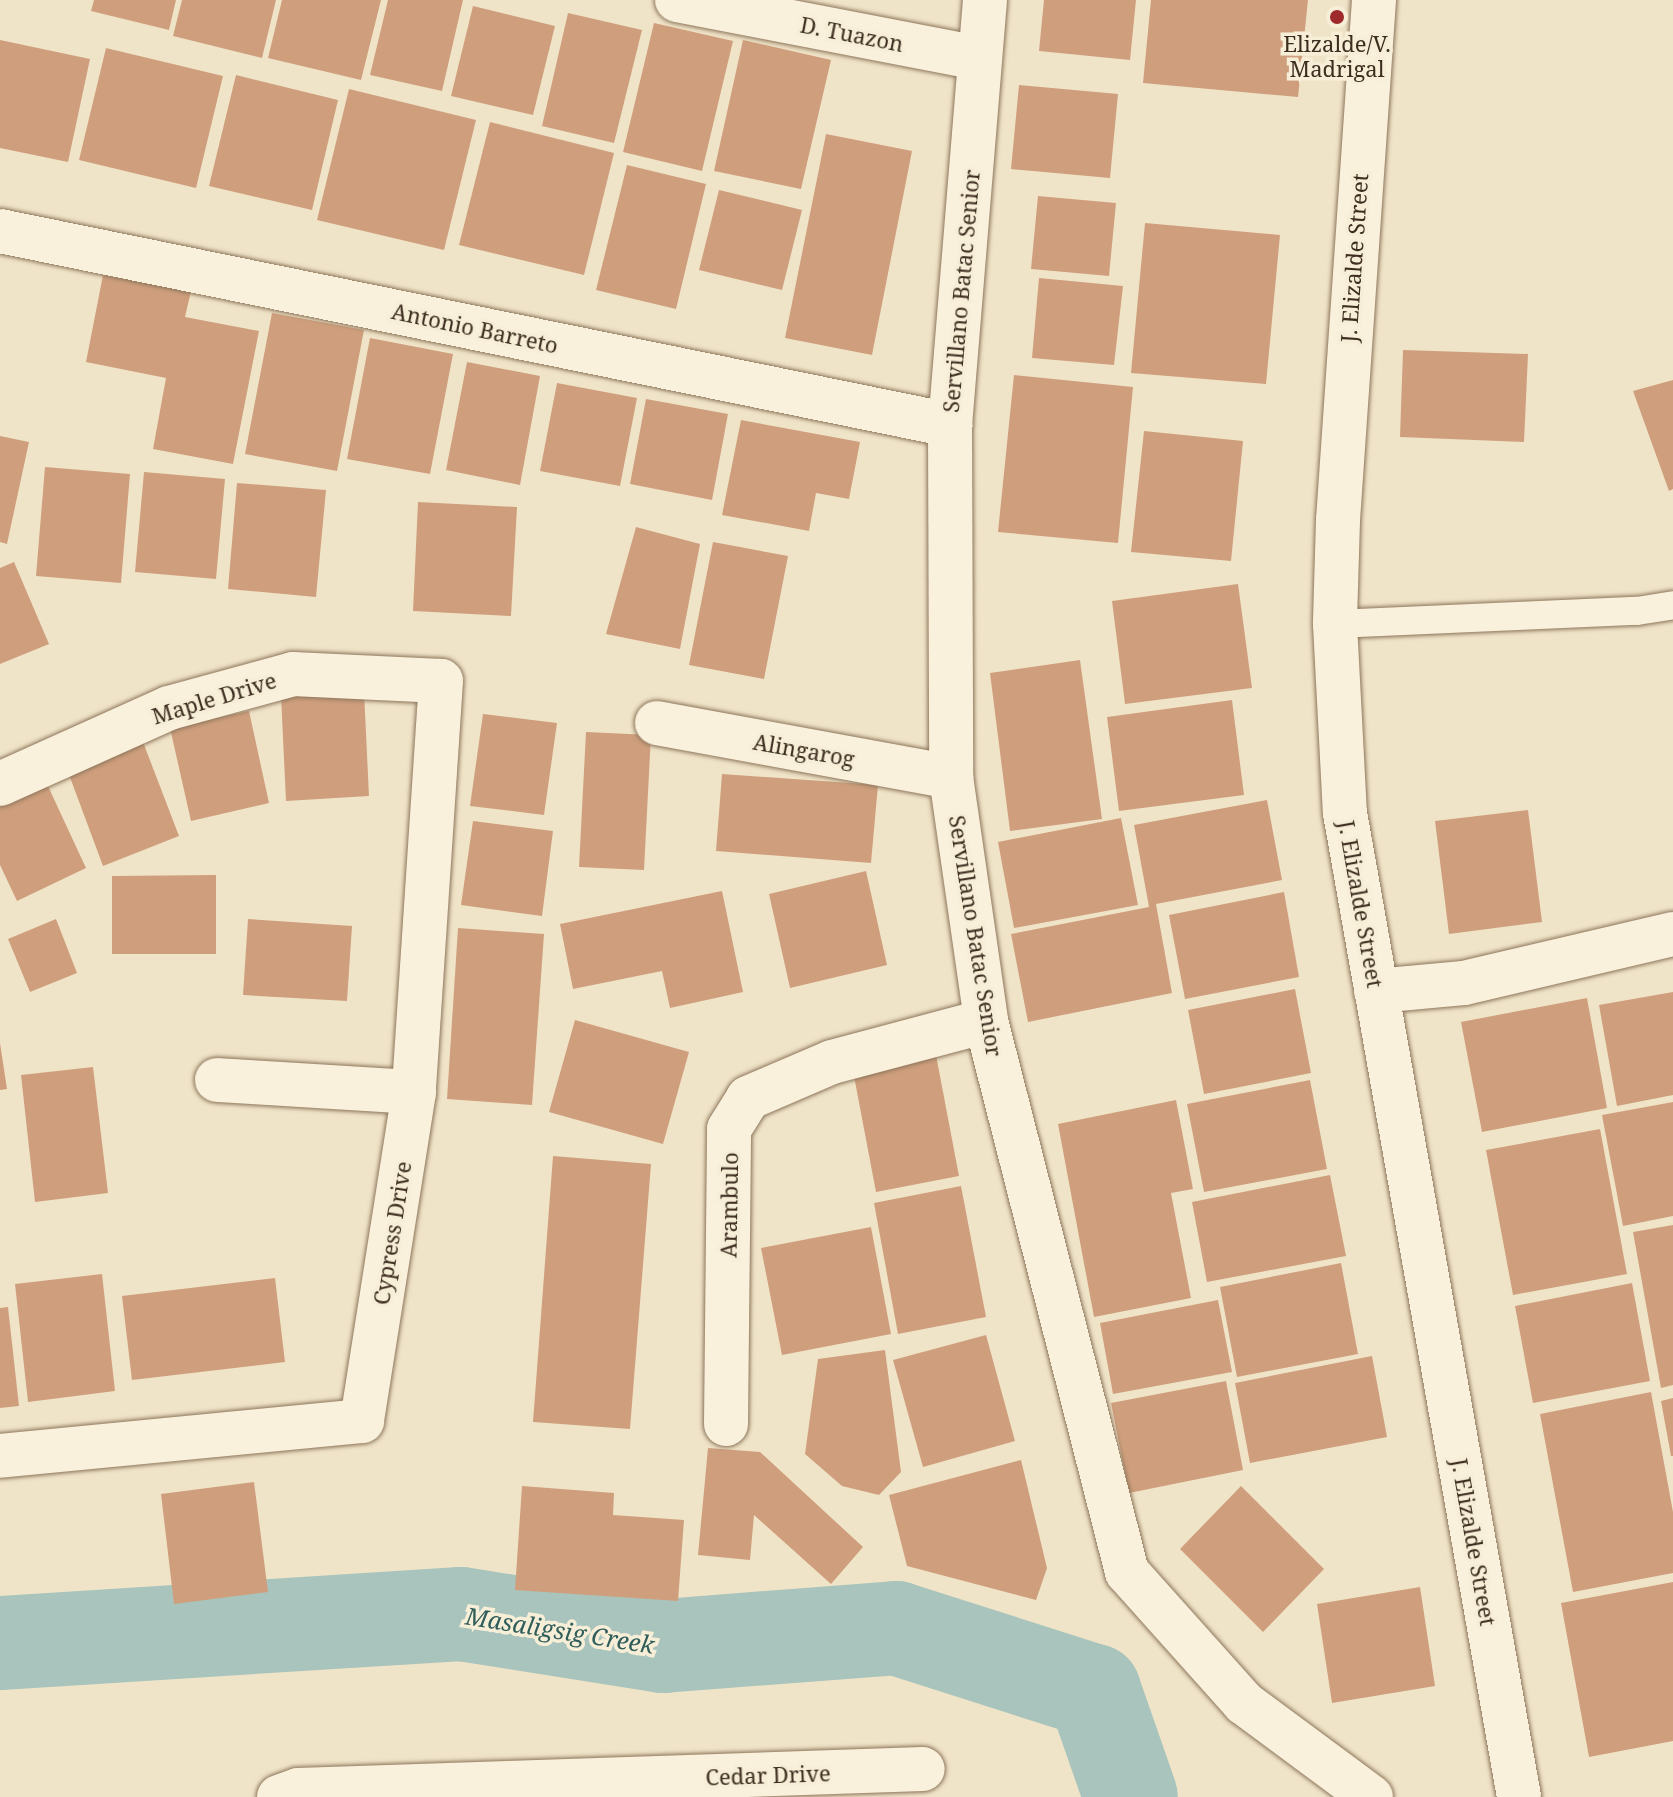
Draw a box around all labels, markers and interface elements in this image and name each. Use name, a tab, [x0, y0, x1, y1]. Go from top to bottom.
marker: Elizalde/V. Madrigal	[1328, 8, 1346, 26]
street label: D. Tuazon	[798, 11, 906, 57]
place label: Elizalde/V. Madrigal	[1283, 30, 1391, 82]
street label: Servillano Batac Senior	[937, 168, 985, 414]
street label: J. Elizalde Street	[1335, 173, 1373, 343]
street label: Antonio Barreto	[389, 297, 561, 359]
street label: Maple Drive	[149, 667, 279, 729]
street label: Alingarog	[751, 728, 857, 772]
street label: Servillano Batac Senior	[944, 813, 1008, 1059]
street label: J. Elizalde Street	[1333, 818, 1389, 990]
street label: Arambulo	[715, 1152, 743, 1258]
street label: Cypress Drive	[368, 1159, 416, 1307]
street label: J. Elizalde Street	[1446, 1456, 1502, 1628]
water label: Masaligsig Creek	[464, 1601, 656, 1659]
street label: Cedar Drive	[705, 1760, 831, 1790]

